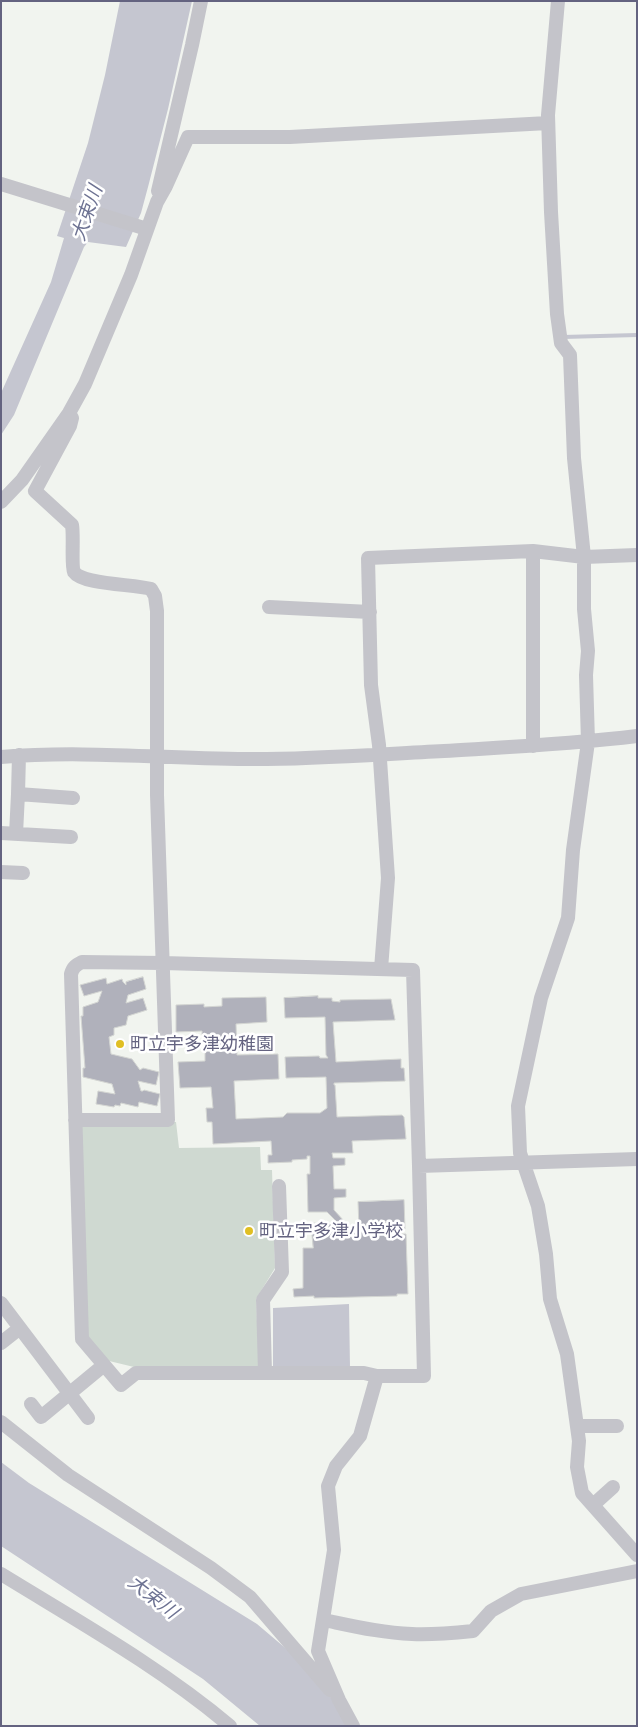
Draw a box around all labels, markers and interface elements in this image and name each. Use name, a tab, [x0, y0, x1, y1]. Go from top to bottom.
water label: 大束川	[67, 182, 107, 244]
place label: 町立宇多津幼稚園	[130, 1033, 274, 1055]
marker: 町立宇多津幼稚園	[114, 1038, 126, 1050]
place label: 町立宇多津小学校	[259, 1220, 403, 1242]
marker: 町立宇多津小学校	[243, 1225, 255, 1237]
water label: 大束川	[124, 1570, 182, 1624]

